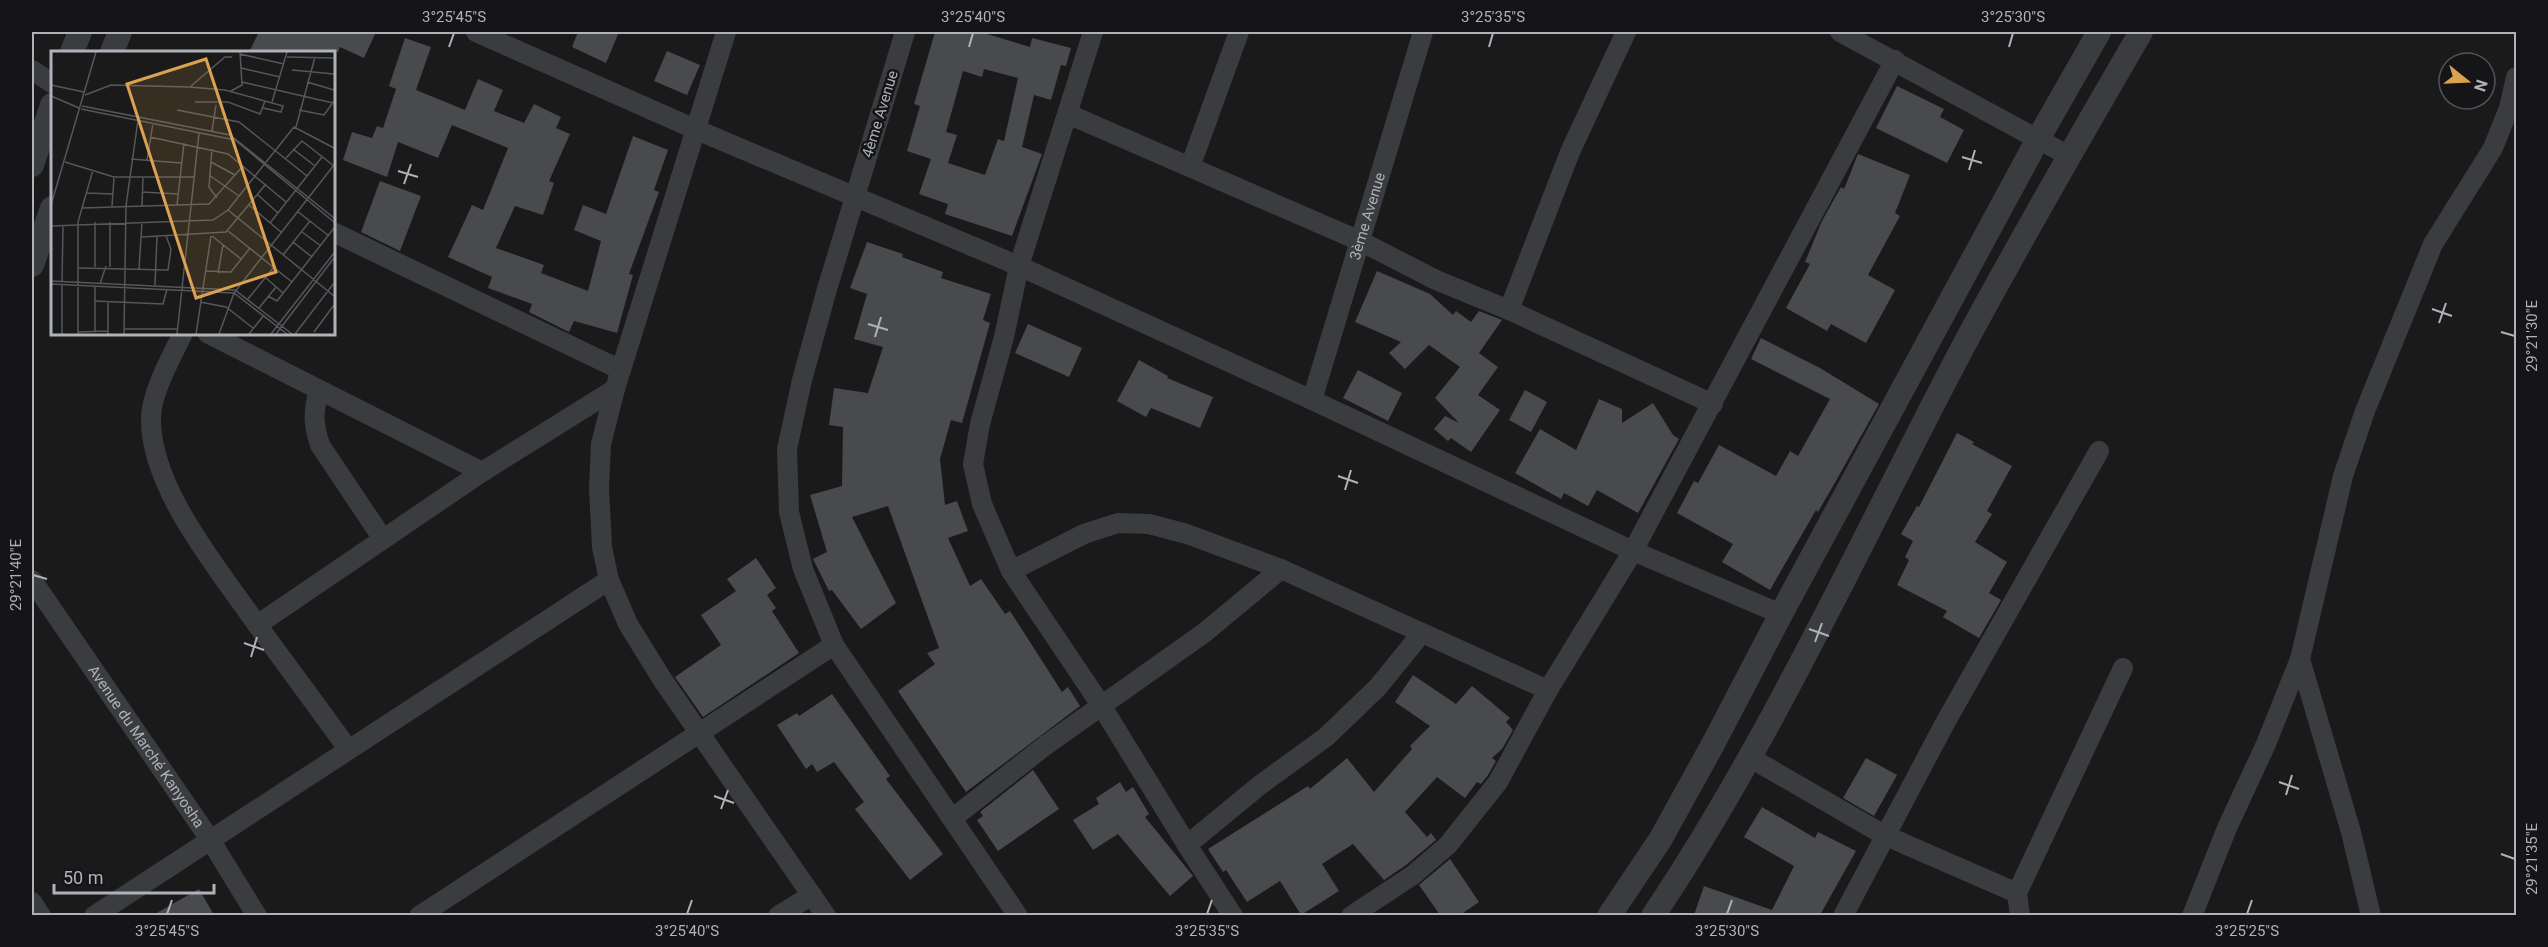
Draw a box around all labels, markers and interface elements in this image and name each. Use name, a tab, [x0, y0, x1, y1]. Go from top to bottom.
text: 3°25'45"S	[422, 8, 486, 26]
text: 3°25'40"S	[941, 8, 1005, 26]
text: 3°25'35"S	[1461, 8, 1525, 26]
text: 3°25'30"S	[1981, 8, 2045, 26]
inset map	[51, 51, 334, 334]
north arrow	[2437, 51, 2497, 111]
street label: 4ème Avenue	[858, 68, 902, 160]
text: N	[2470, 77, 2492, 94]
street label: 3ème Avenue	[1346, 170, 1389, 262]
text: 29°21'30"E	[2523, 299, 2541, 372]
text: 29°21'40"E	[7, 538, 25, 611]
street label: Avenue du Marché Kanyosha	[84, 662, 208, 831]
text: 29°21'35"E	[2523, 822, 2541, 895]
scale bar	[54, 857, 214, 895]
text: 50 m	[63, 867, 103, 888]
text: 3°25'45"S	[135, 922, 199, 940]
text: 3°25'40"S	[655, 922, 719, 940]
text: 3°25'35"S	[1175, 922, 1239, 940]
text: 3°25'30"S	[1695, 922, 1759, 940]
text: 3°25'25"S	[2215, 922, 2279, 940]

